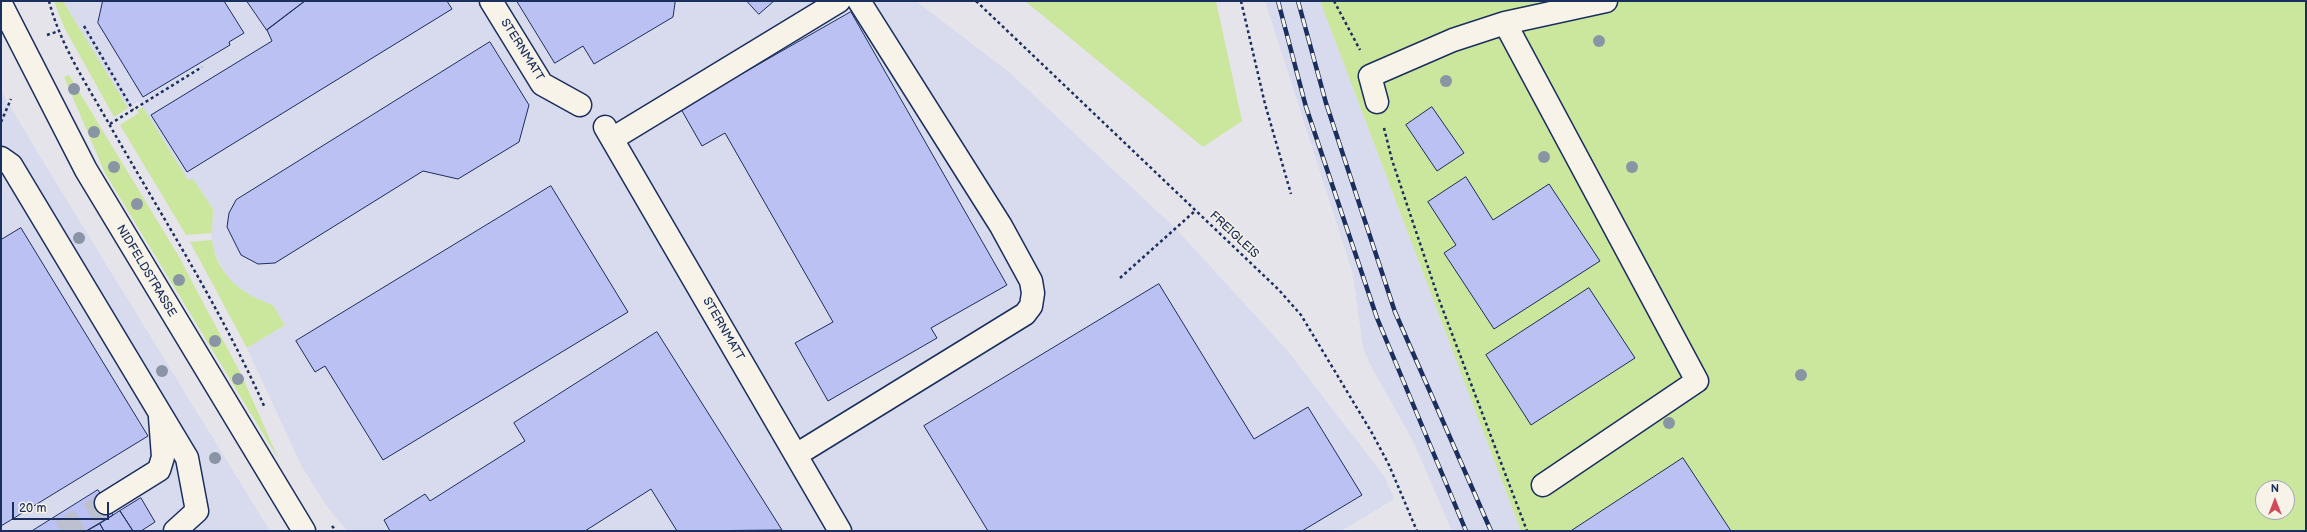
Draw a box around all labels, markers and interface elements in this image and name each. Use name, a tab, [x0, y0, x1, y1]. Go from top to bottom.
street label: STERNMATT	[497, 16, 547, 84]
street label: FREIGLEIS	[1206, 209, 1262, 261]
street label: NIDFELDSTRASSE	[113, 222, 179, 320]
street label: STERNMATT	[699, 295, 747, 363]
north arrow	[2255, 480, 2295, 520]
text: N	[2271, 482, 2279, 495]
scale bar	[14, 494, 111, 520]
text: 20 m	[19, 501, 46, 516]

